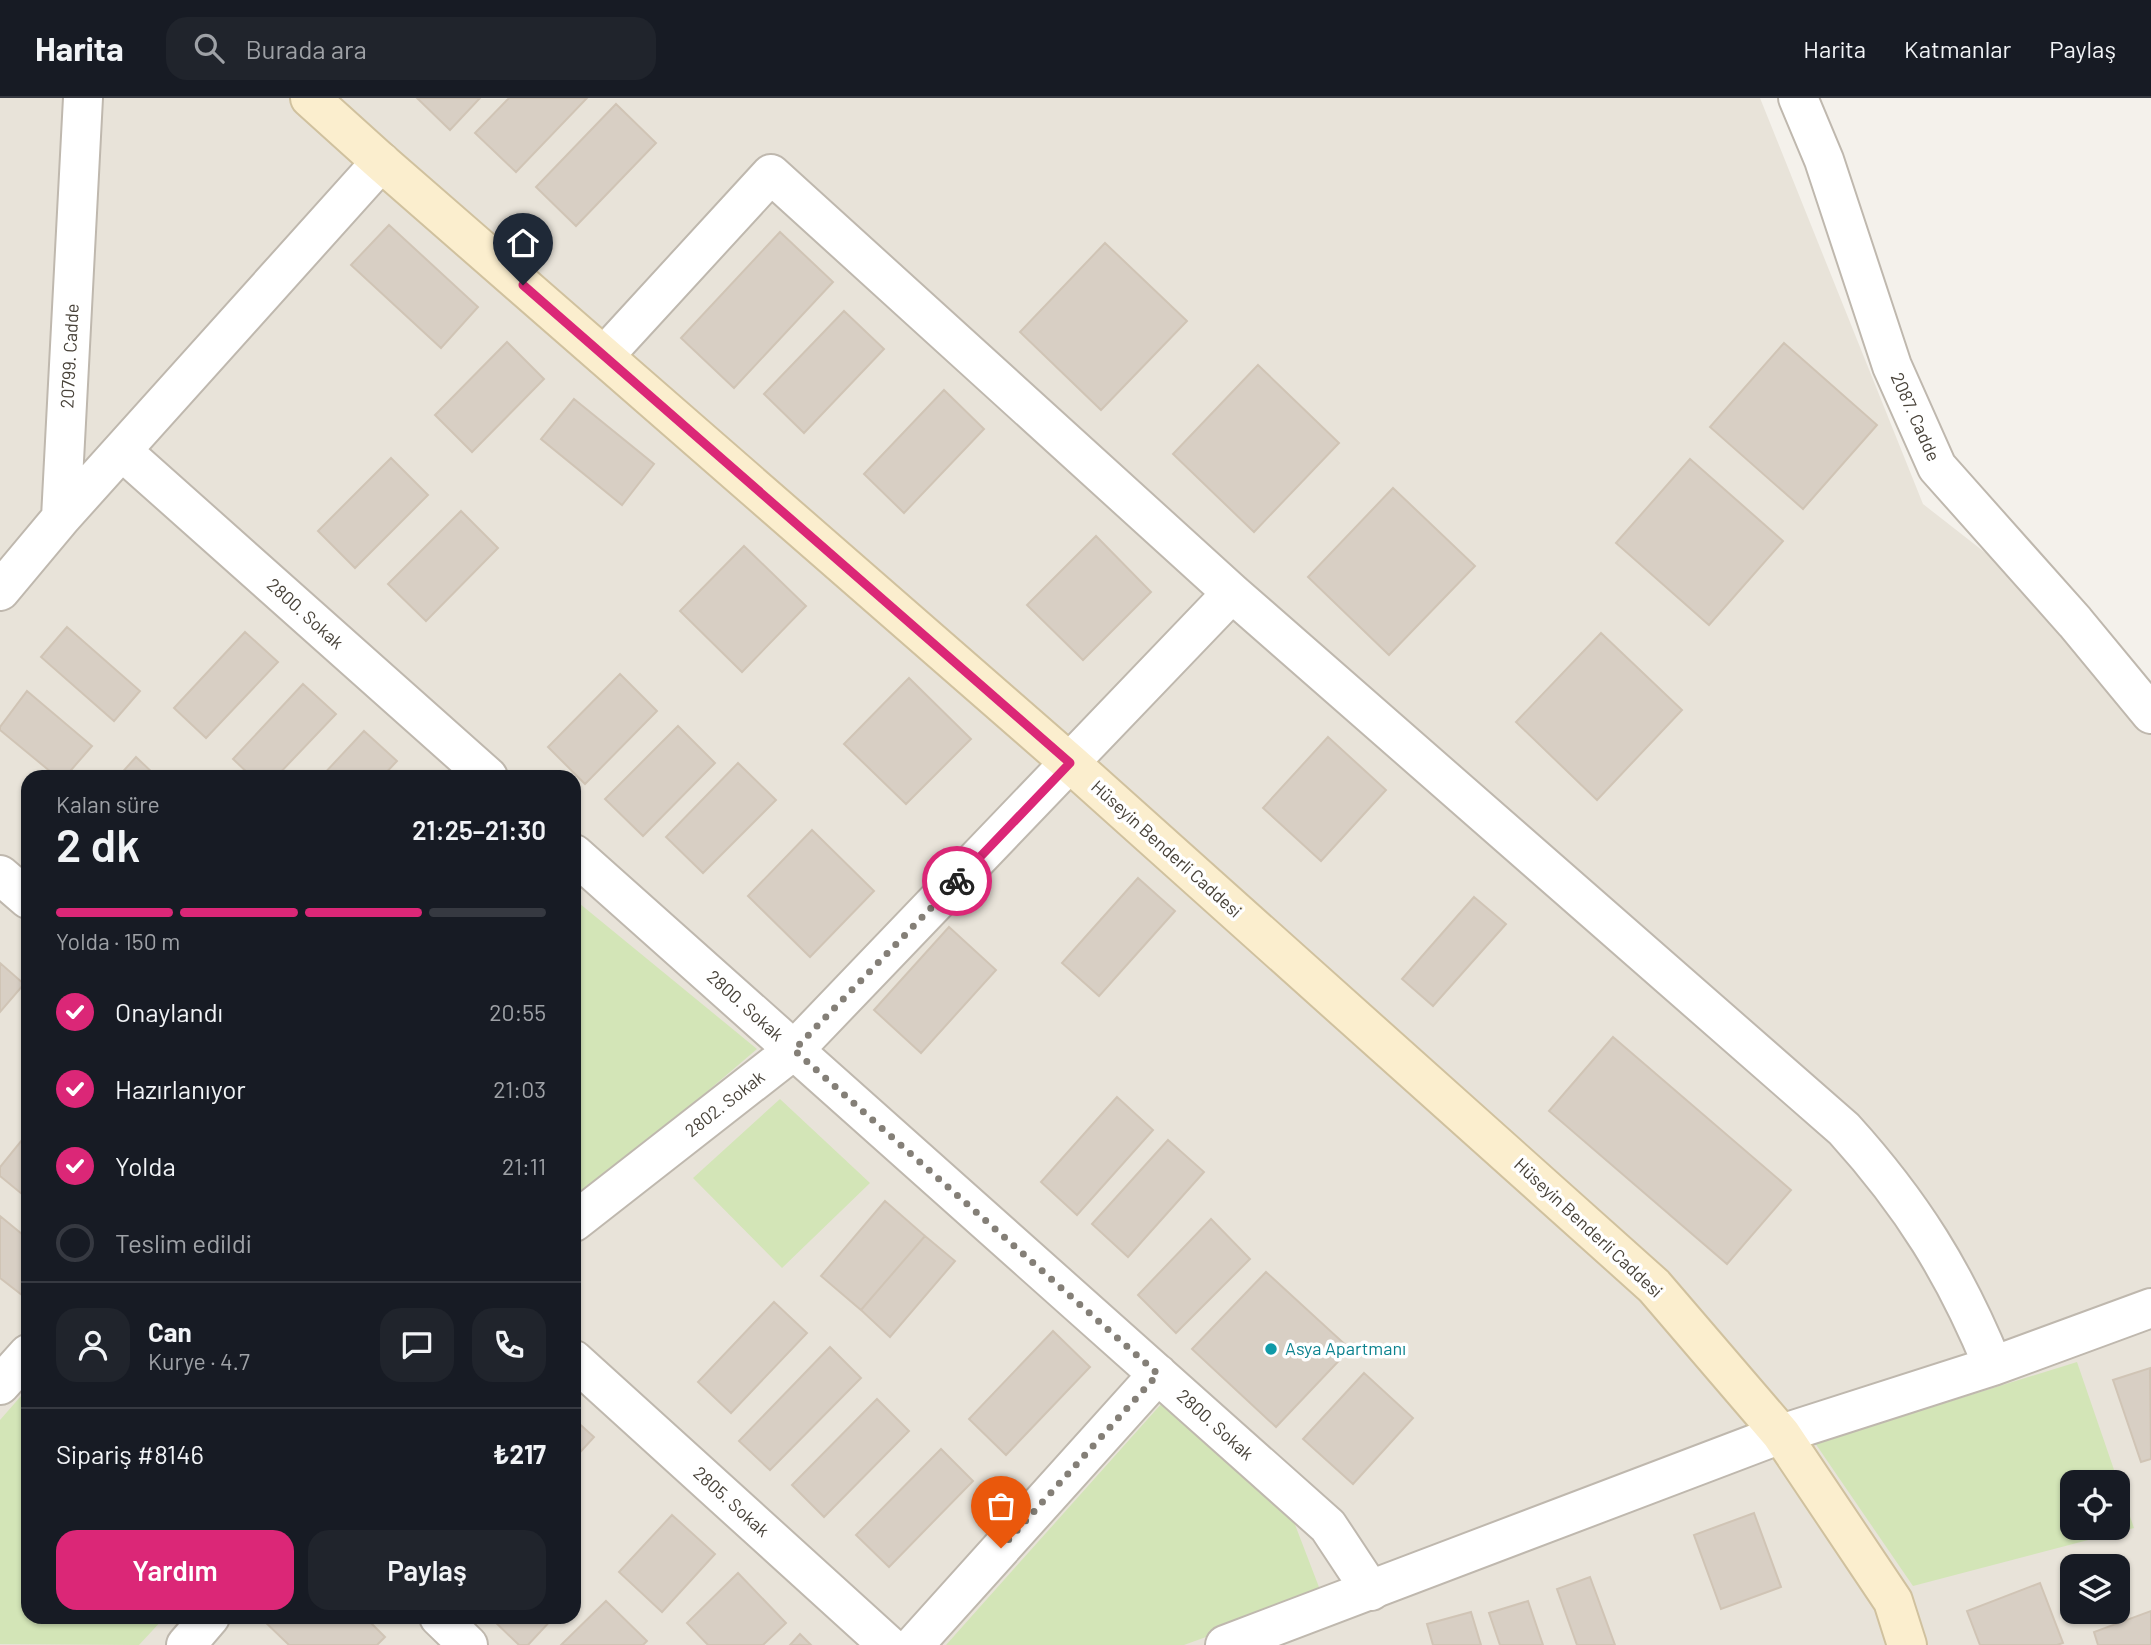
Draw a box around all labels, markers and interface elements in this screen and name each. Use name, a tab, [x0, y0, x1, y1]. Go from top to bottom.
search box	[166, 17, 656, 80]
text: Harita	[35, 28, 124, 68]
icon: search	[190, 29, 228, 67]
text: Burada ara	[246, 33, 367, 64]
text: Harita	[1803, 34, 1866, 63]
text: Katmanlar	[1904, 34, 2011, 63]
text: Paylaş	[2049, 34, 2116, 63]
pin	[493, 213, 553, 285]
icon: home	[504, 224, 542, 262]
street label: 20799. Cadde	[55, 303, 83, 409]
street label: 2087. Cadde	[1887, 369, 1945, 464]
street label: 2800. Sokak	[263, 573, 348, 653]
street label: Hüseyin Benderli Caddesi	[1087, 775, 1246, 921]
text: Kalan süre	[56, 790, 160, 818]
text: 21:25–21:30	[412, 814, 546, 845]
text: 2 dk	[56, 816, 140, 871]
courier	[922, 846, 992, 916]
icon: bike	[938, 862, 976, 900]
text: Yolda · 150 m	[56, 927, 180, 955]
street label: 2800. Sokak	[703, 965, 788, 1045]
icon: check	[56, 993, 94, 1031]
text: Onaylandı	[115, 996, 223, 1027]
text: 20:55	[489, 998, 546, 1026]
street label: 2802. Sokak	[680, 1065, 769, 1141]
icon: check	[56, 1070, 94, 1108]
text: Hazırlanıyor	[115, 1073, 246, 1104]
text: 21:03	[493, 1075, 546, 1103]
icon: check	[56, 1147, 94, 1185]
text: Yolda	[115, 1150, 176, 1181]
text: 21:11	[502, 1152, 546, 1180]
street label: Hüseyin Benderli Caddesi	[1510, 1153, 1667, 1302]
text: Teslim edildi	[115, 1227, 252, 1258]
button: person	[56, 1308, 130, 1382]
button: chat	[380, 1308, 454, 1382]
button: phone	[472, 1308, 546, 1382]
text: Can	[148, 1316, 192, 1347]
place label: Asya Apartmanı	[1285, 1337, 1406, 1359]
marker: Asya Apartmanı	[1263, 1341, 1279, 1357]
text: Kurye · 4.7	[148, 1347, 250, 1375]
street label: 2800. Sokak	[1173, 1384, 1258, 1464]
text: Sipariş #8146	[56, 1438, 204, 1469]
text: ₺217	[493, 1438, 546, 1469]
street label: 2805. Sokak	[689, 1461, 774, 1541]
map controls	[2060, 1470, 2130, 1624]
button: locate	[2060, 1470, 2130, 1540]
pin	[971, 1476, 1031, 1548]
icon: bag	[982, 1487, 1020, 1525]
button: Yardım	[56, 1530, 294, 1610]
button: Paylaş	[308, 1530, 546, 1610]
button: layers	[2060, 1554, 2130, 1624]

